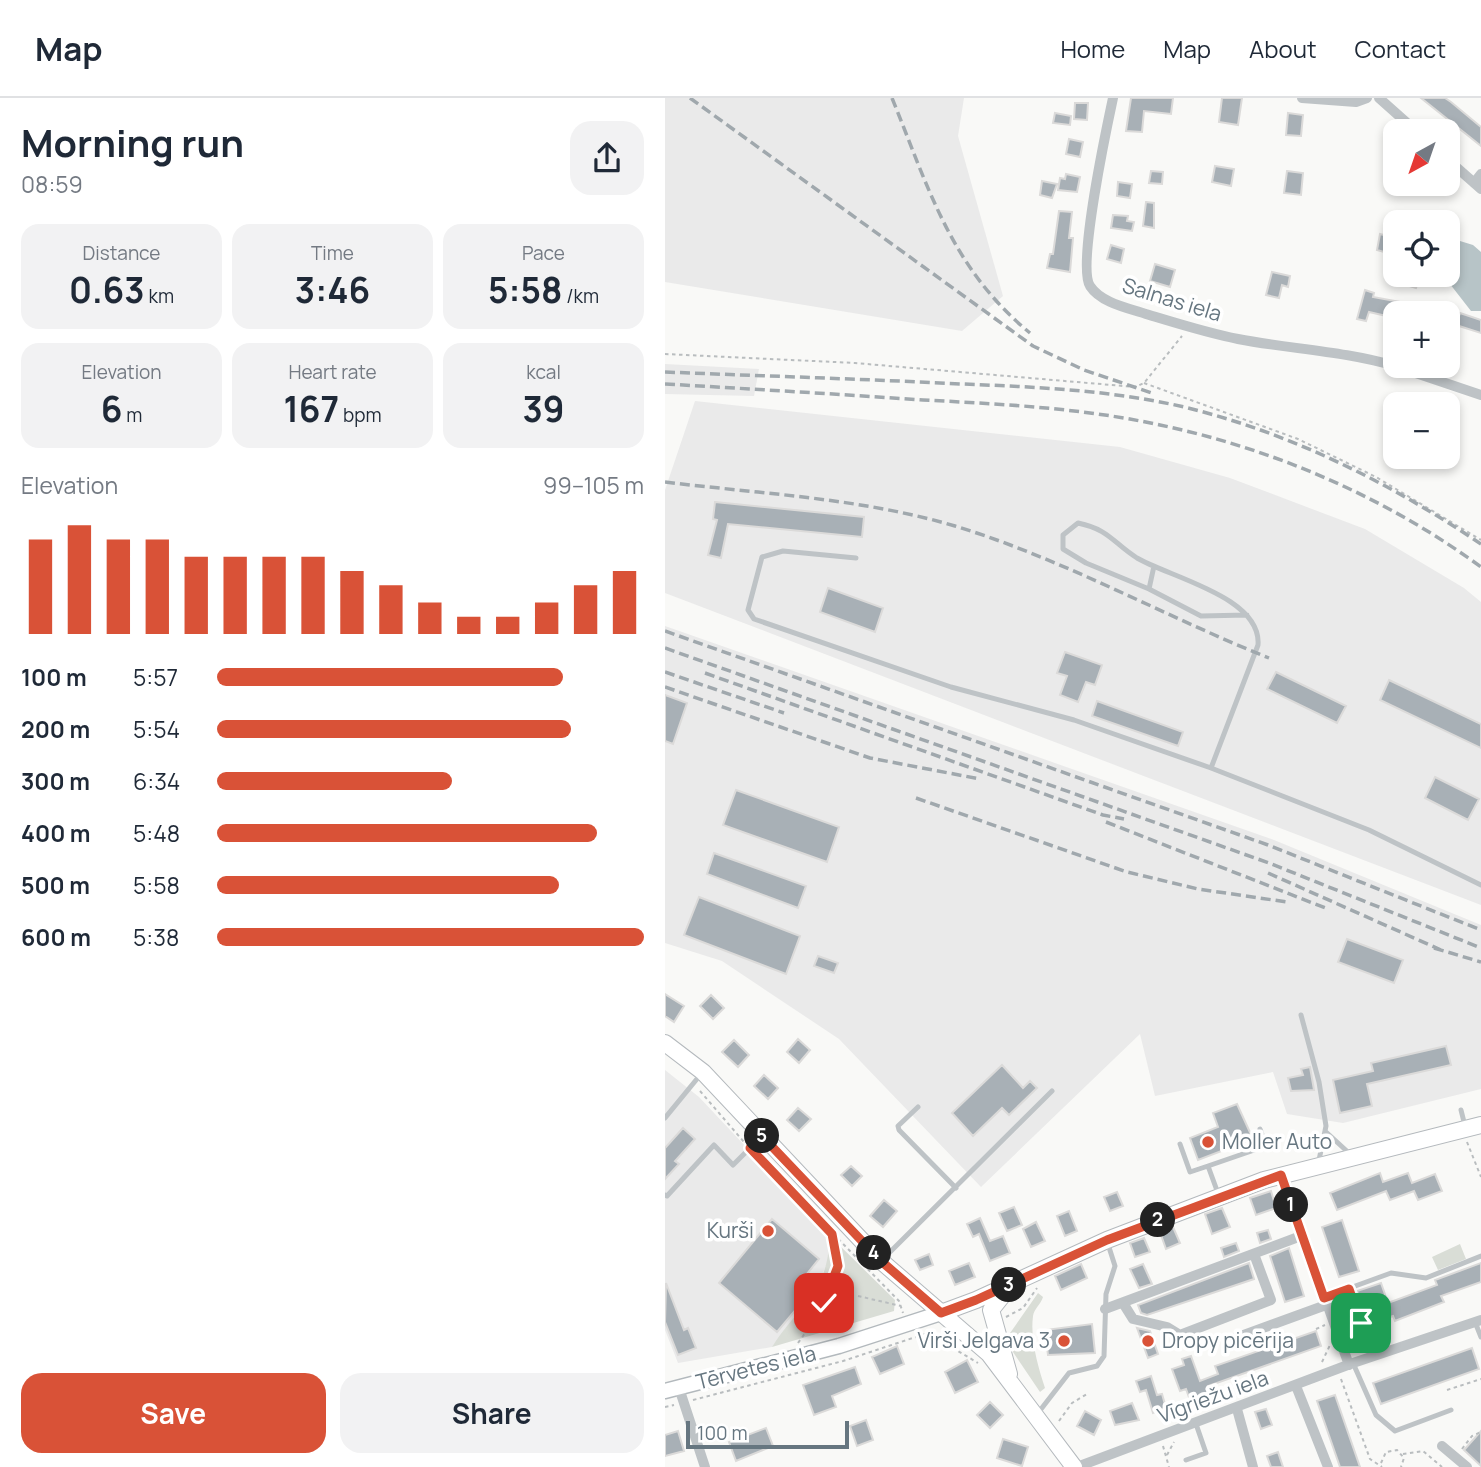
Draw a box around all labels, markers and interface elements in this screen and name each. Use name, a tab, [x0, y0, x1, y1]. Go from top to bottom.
text: Map	[35, 26, 103, 71]
text: Home	[1060, 32, 1125, 65]
text: Map	[1163, 32, 1211, 65]
text: About	[1249, 32, 1317, 65]
text: Contact	[1355, 32, 1446, 65]
text: Morning run	[21, 116, 244, 168]
north arrow	[1383, 119, 1459, 196]
map controls	[1383, 119, 1460, 469]
button: share	[570, 121, 644, 195]
text: 08:59	[21, 168, 83, 200]
button: locate	[1383, 210, 1460, 287]
text: Distance	[83, 240, 160, 266]
text: Time	[311, 240, 354, 266]
text: Pace	[522, 240, 565, 266]
text: 0.63	[69, 266, 145, 314]
text: 3:46	[295, 266, 370, 314]
text: 5:58	[488, 266, 562, 314]
street label: Salnas iela	[1119, 271, 1225, 327]
text: km	[145, 283, 174, 309]
text: /km	[562, 283, 599, 309]
button: +	[1383, 301, 1460, 378]
text: Elevation	[81, 359, 162, 385]
text: Heart rate	[288, 359, 377, 385]
text: kcal	[526, 359, 561, 385]
text: 6	[101, 385, 122, 433]
text: 167	[283, 385, 339, 433]
text: 39	[522, 385, 565, 433]
button: −	[1383, 392, 1460, 469]
text: m	[122, 402, 142, 428]
text: bpm	[339, 402, 382, 428]
text: Elevation	[21, 469, 118, 501]
text: 99–105 m	[543, 469, 644, 501]
text: 100 m	[21, 661, 87, 693]
text: 5:57	[133, 661, 178, 693]
text: 200 m	[21, 713, 90, 745]
text: 5:54	[133, 713, 180, 745]
text: 300 m	[21, 765, 90, 797]
text: 6:34	[133, 765, 180, 797]
text: 400 m	[21, 817, 91, 849]
text: 5:48	[133, 817, 180, 849]
text: 500 m	[21, 869, 90, 901]
text: 5:58	[133, 869, 180, 901]
text: 600 m	[21, 921, 91, 953]
text: 5:38	[133, 921, 179, 953]
pin: 5	[745, 1118, 779, 1154]
text: 5	[756, 1122, 767, 1148]
place label: Moller Auto	[1222, 1127, 1332, 1155]
marker: Moller Auto	[1200, 1134, 1216, 1150]
pin: 1	[1273, 1188, 1309, 1222]
text: 1	[1286, 1191, 1295, 1217]
pin: 2	[1141, 1202, 1175, 1238]
text: 2	[1152, 1206, 1163, 1232]
place label: Kurši	[707, 1216, 754, 1244]
marker: Kurši	[760, 1223, 776, 1239]
pin: 4	[857, 1236, 892, 1270]
text: 4	[868, 1239, 879, 1265]
pin: 3	[991, 1268, 1027, 1302]
text: 3	[1003, 1271, 1014, 1297]
pin	[794, 1273, 854, 1333]
icon: check	[805, 1284, 843, 1322]
pin	[1331, 1293, 1391, 1353]
icon: arrive	[1342, 1304, 1380, 1342]
place label: Virši Jelgava 3	[917, 1326, 1050, 1354]
place label: Dropy picērija	[1162, 1326, 1294, 1354]
marker: Virši Jelgava 3	[1056, 1333, 1072, 1349]
marker: Dropy picērija	[1140, 1333, 1156, 1349]
street label: Tērvetes iela	[693, 1339, 819, 1395]
street label: Vīgriežu iela	[1153, 1363, 1272, 1429]
button: Save	[21, 1373, 326, 1453]
button: Share	[340, 1373, 644, 1453]
scale bar	[686, 1418, 849, 1450]
text: 100 m	[697, 1420, 748, 1446]

